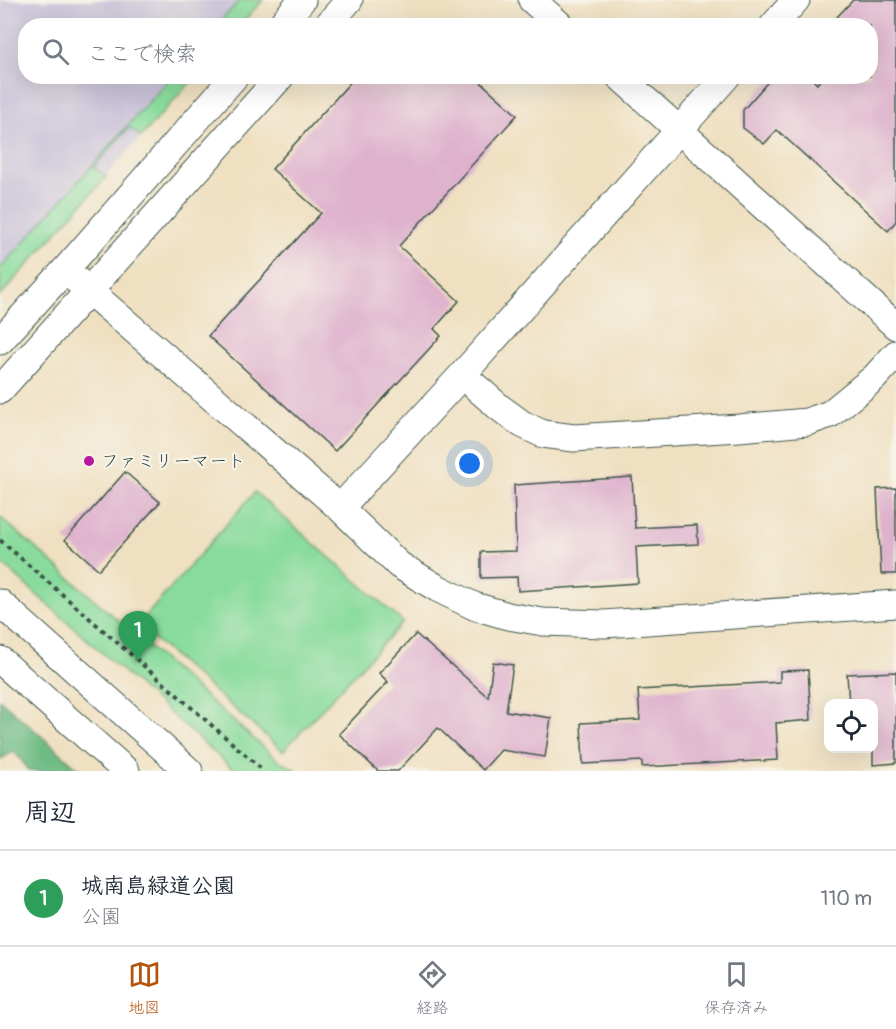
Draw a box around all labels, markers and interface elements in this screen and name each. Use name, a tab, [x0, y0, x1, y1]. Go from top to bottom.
search box	[18, 18, 878, 84]
icon: search	[39, 35, 72, 68]
text: ここで検索	[87, 40, 197, 68]
your location	[455, 449, 484, 478]
place label: ファミリーマート	[101, 450, 245, 473]
marker: ファミリーマート	[82, 454, 96, 468]
pin: 1	[118, 612, 158, 661]
map controls	[824, 699, 878, 753]
button: locate	[824, 699, 878, 753]
text: 周辺	[24, 797, 76, 829]
text: 城南島緑道公園	[81, 872, 235, 900]
text: 1	[40, 886, 47, 911]
text: 110 m	[821, 886, 872, 911]
text: 公園	[81, 904, 121, 929]
tab: 地図	[128, 958, 161, 1018]
tab: 経路	[416, 958, 449, 1018]
tab: 保存済み	[704, 958, 768, 1018]

